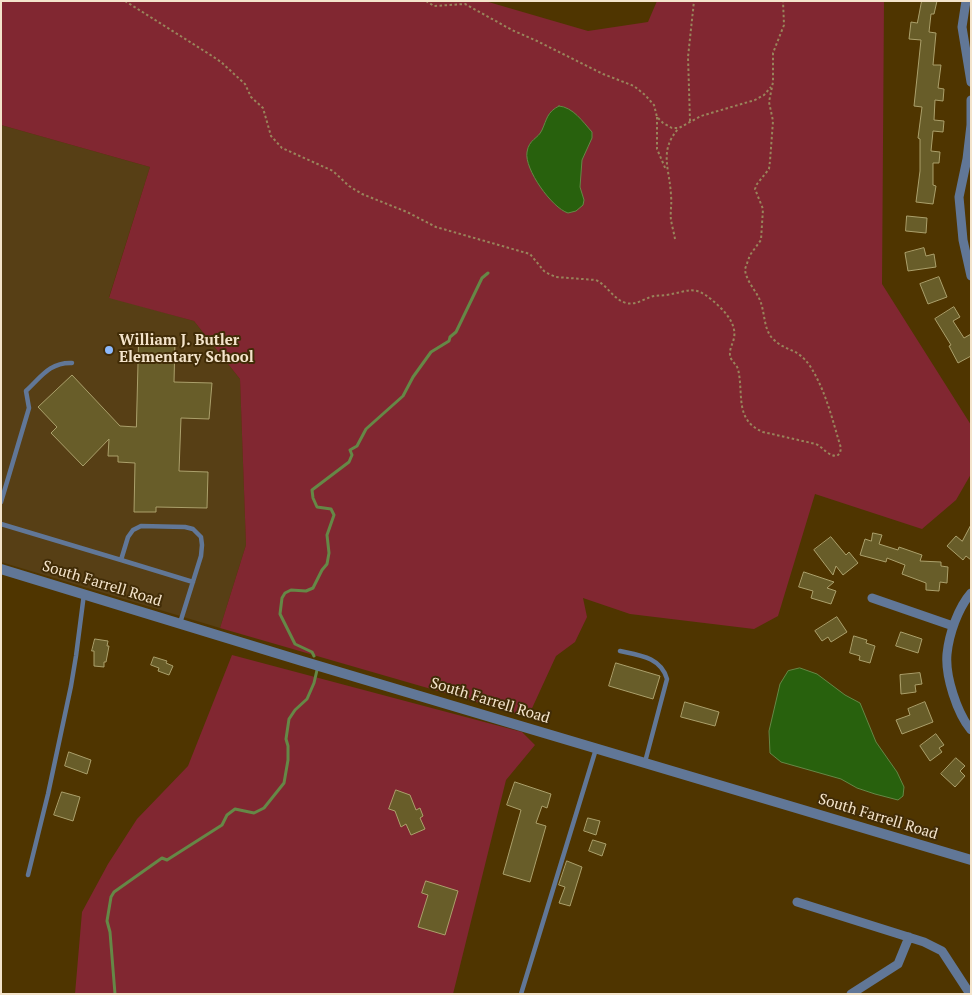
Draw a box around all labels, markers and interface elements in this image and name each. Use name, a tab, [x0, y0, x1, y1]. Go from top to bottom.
place label: William J. Butler Elementary School	[119, 332, 254, 367]
marker: William J. Butler Elementary School	[103, 344, 115, 356]
street label: South Farrell Road	[40, 557, 164, 611]
street label: South Farrell Road	[428, 674, 552, 728]
street label: South Farrell Road	[816, 790, 940, 844]

